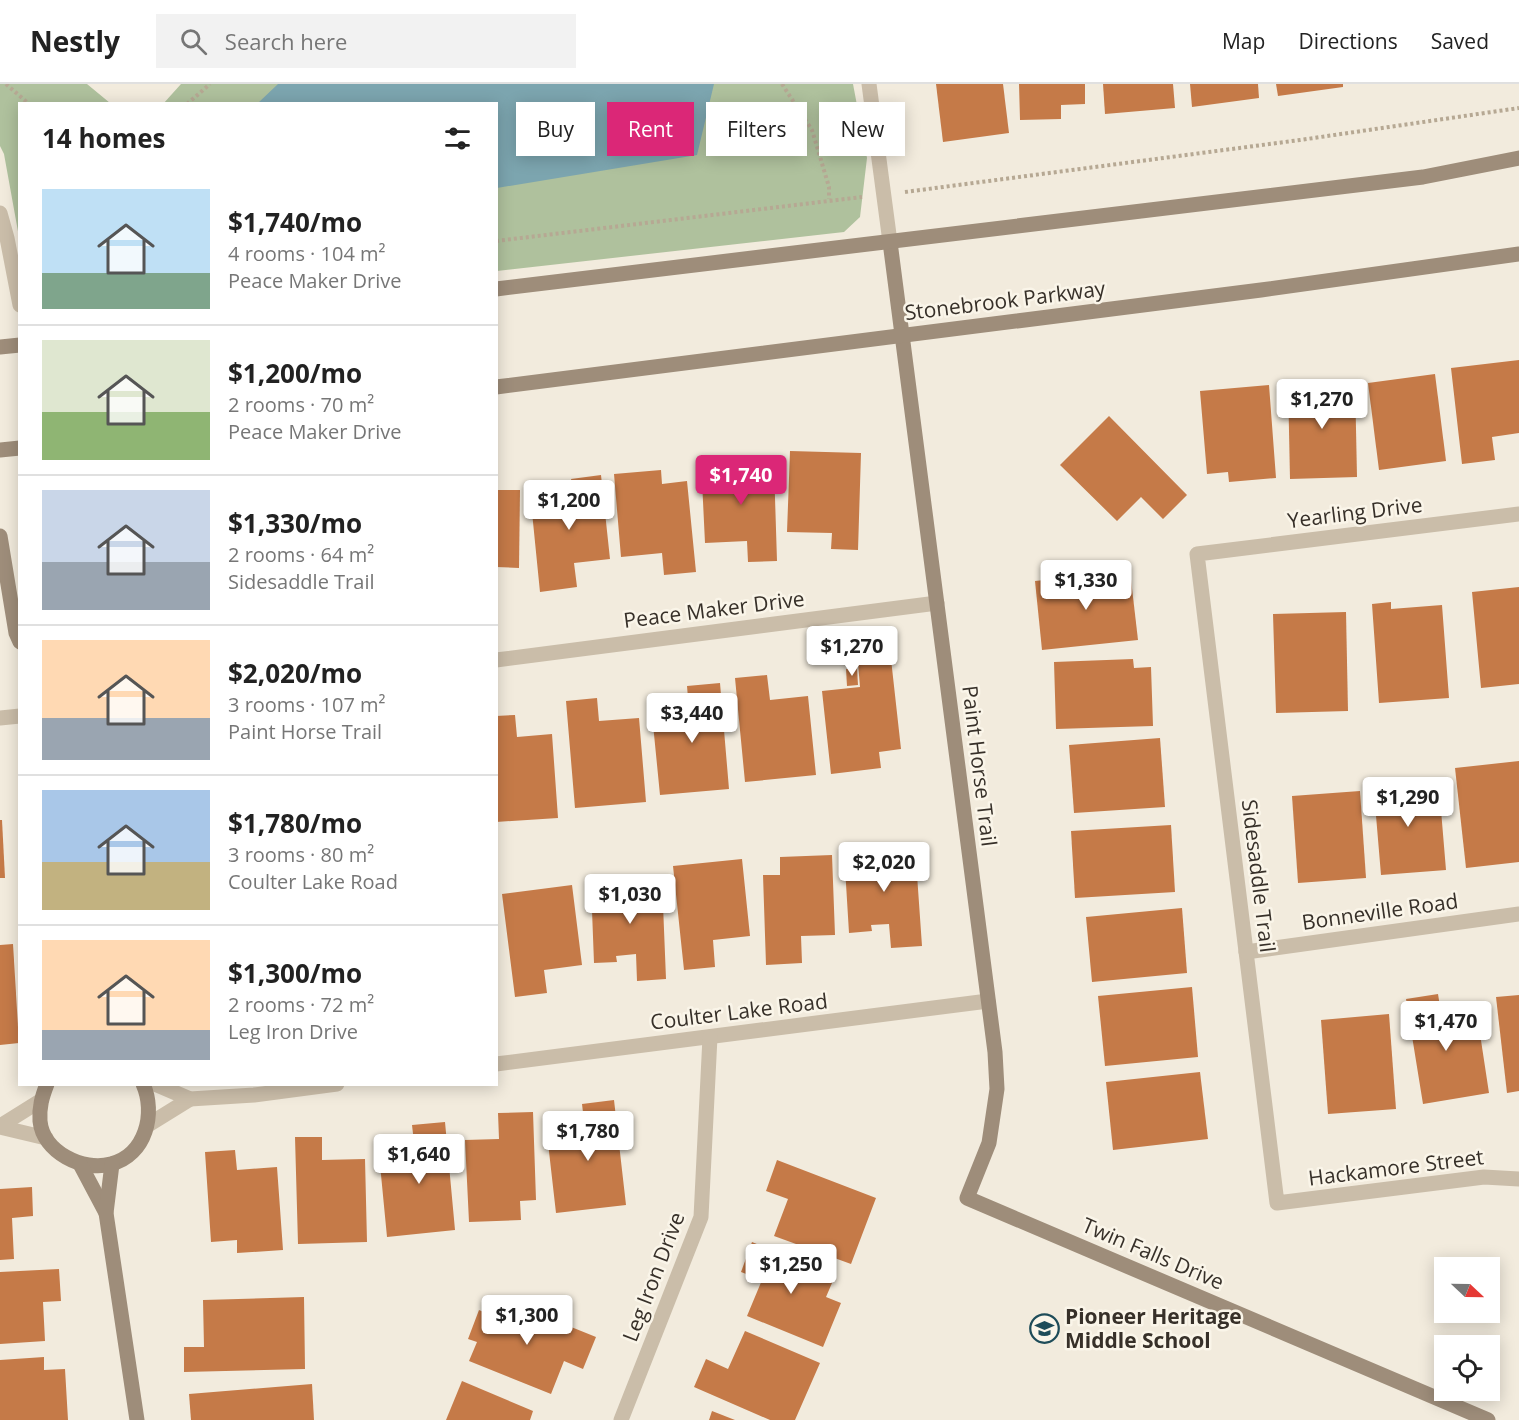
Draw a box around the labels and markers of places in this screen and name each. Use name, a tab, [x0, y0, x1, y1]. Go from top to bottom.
pin: $1,270	[1273, 379, 1371, 430]
pin: $1,740	[692, 455, 790, 506]
pin: $1,200	[520, 480, 618, 531]
pin: $1,330	[1037, 560, 1135, 611]
pin: $1,270	[803, 626, 901, 677]
pin: $3,440	[643, 693, 741, 744]
pin: $1,290	[1359, 777, 1457, 828]
pin: $2,020	[835, 842, 933, 893]
pin: $1,030	[581, 874, 679, 925]
pin: $1,470	[1397, 1001, 1495, 1052]
pin: $1,780	[539, 1111, 637, 1162]
pin: $1,640	[370, 1134, 468, 1185]
pin: $1,250	[742, 1244, 840, 1295]
pin: $1,300	[478, 1295, 576, 1346]
place label: Pioneer Heritage Middle School	[1065, 1302, 1242, 1354]
school or university icon: Pioneer Heritage Middle School	[1028, 1313, 1060, 1345]

